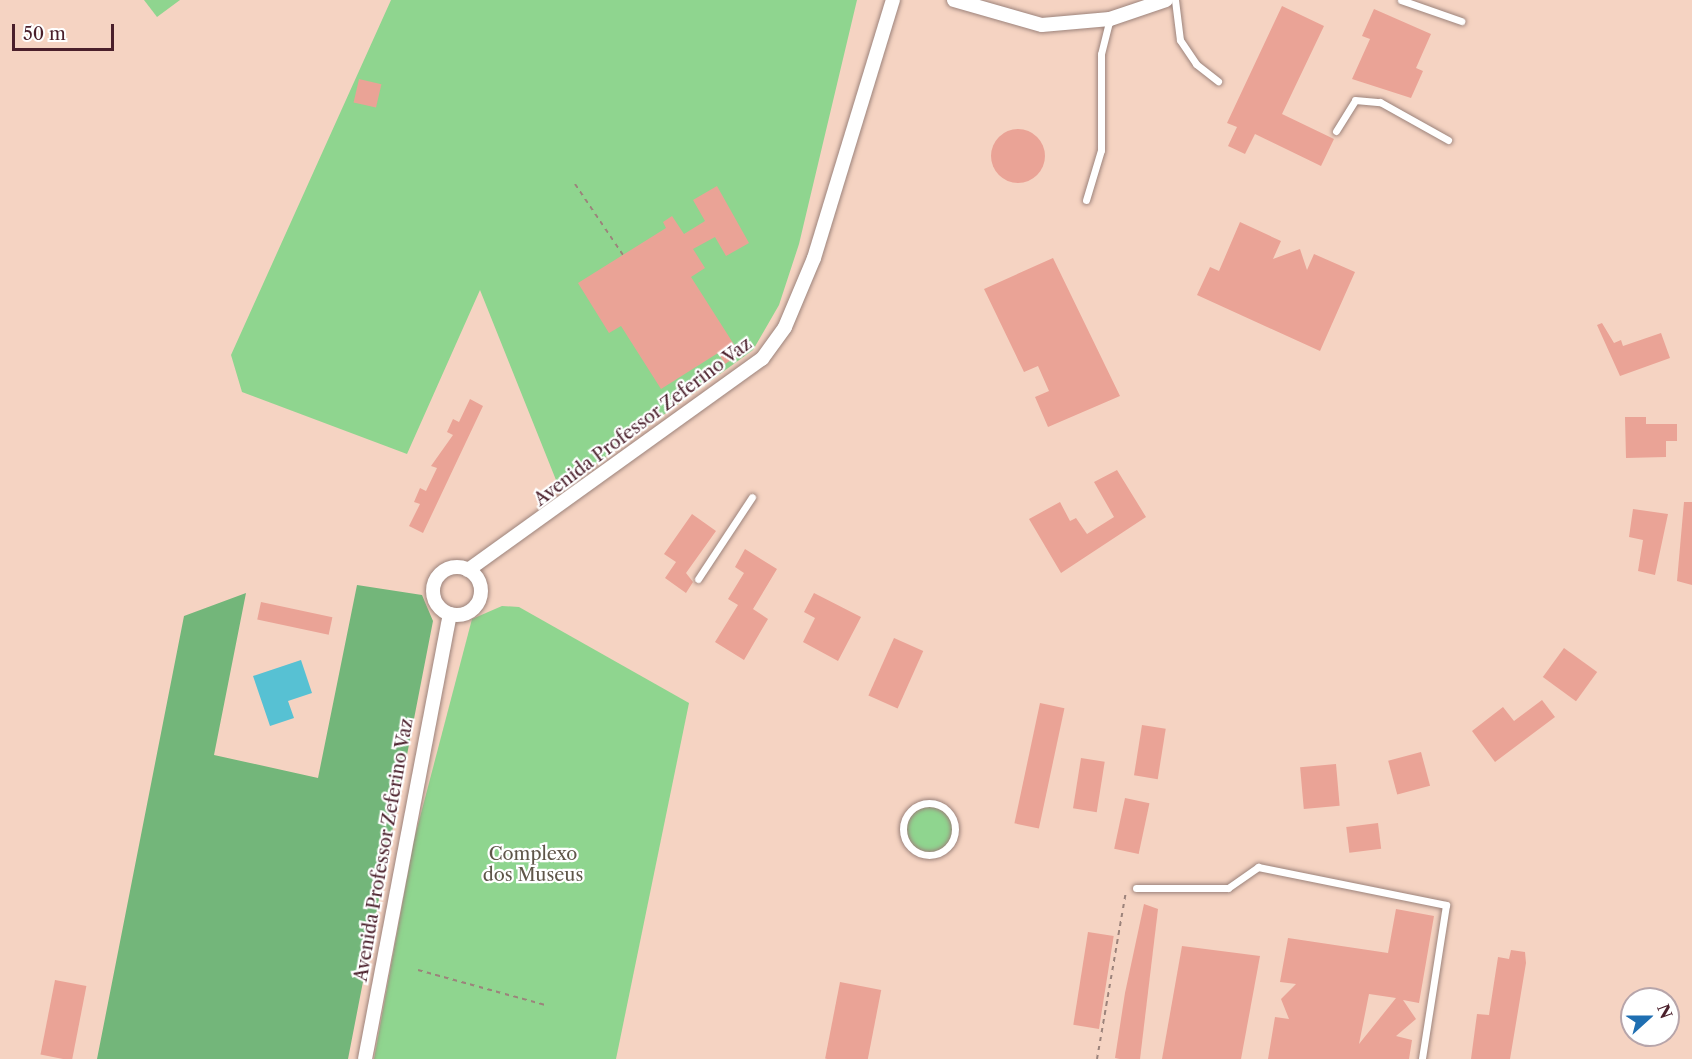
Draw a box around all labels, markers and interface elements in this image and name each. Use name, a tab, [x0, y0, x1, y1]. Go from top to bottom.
scale bar	[15, 12, 117, 50]
text: 50 m	[23, 23, 66, 45]
street label: Avenida Professor Zeferino Vaz	[530, 333, 756, 511]
street label: Avenida Professor Zeferino Vaz	[350, 716, 418, 984]
park label: Complexo dos Museus	[483, 844, 583, 886]
north arrow	[1620, 987, 1680, 1047]
text: N	[1653, 1001, 1677, 1021]

